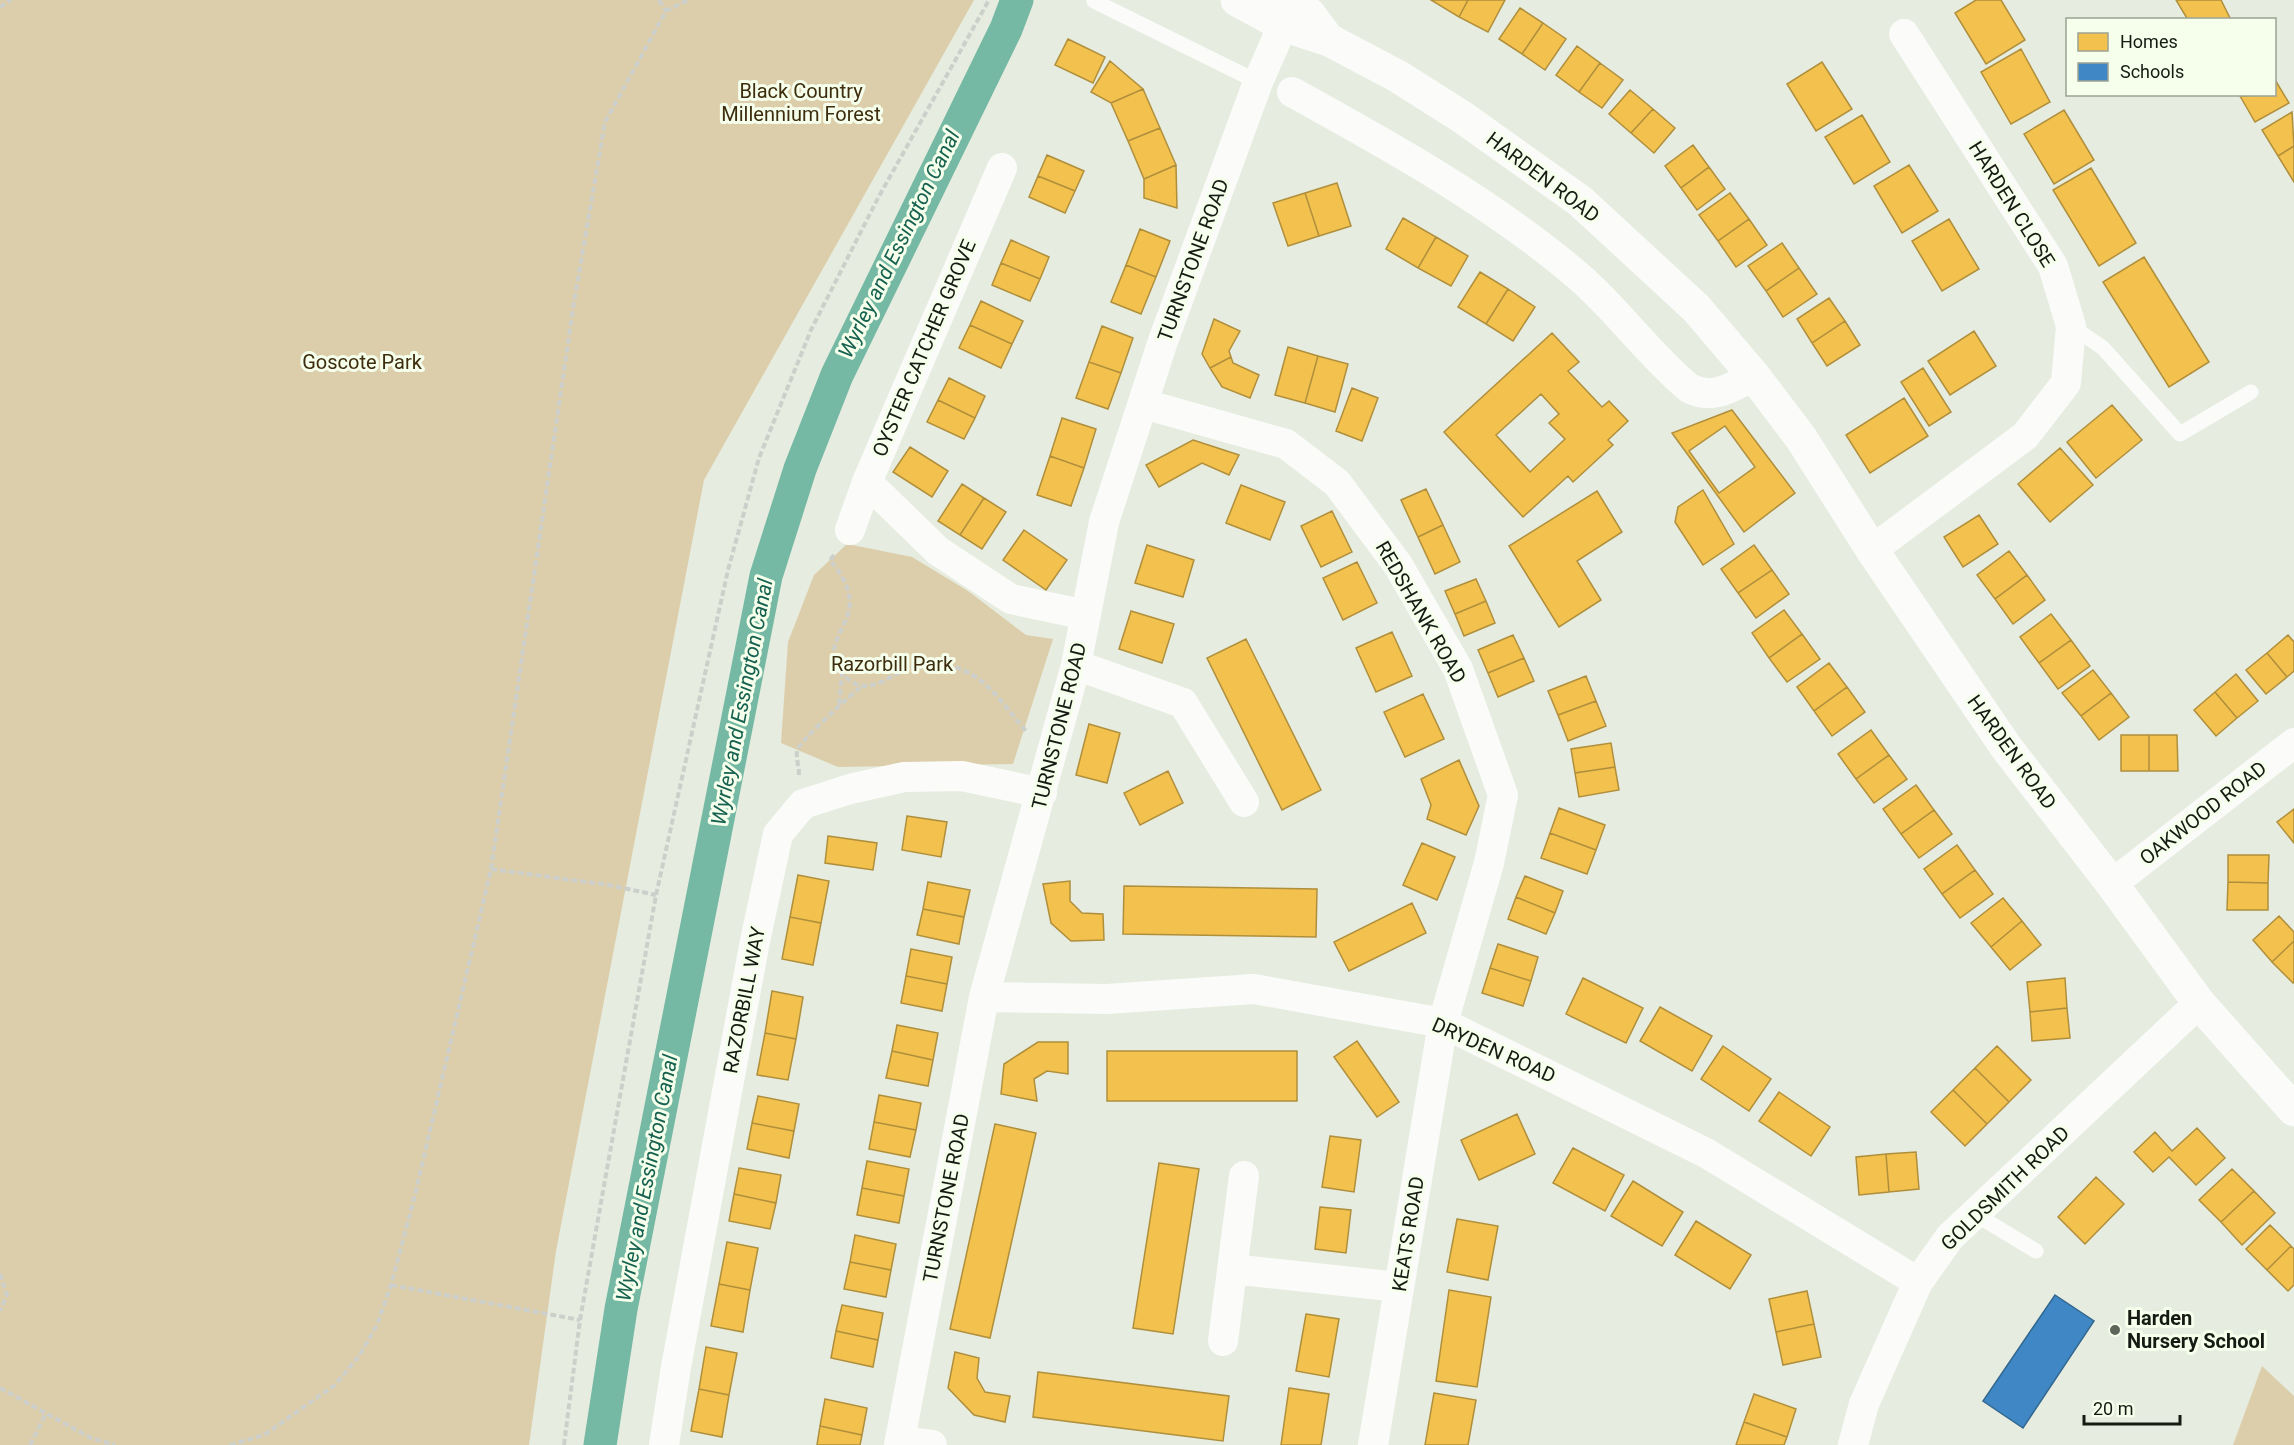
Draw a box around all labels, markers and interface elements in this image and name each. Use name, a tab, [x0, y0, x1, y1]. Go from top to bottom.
legend	[2066, 18, 2276, 96]
text: Homes	[2120, 31, 2178, 52]
text: Schools	[2120, 61, 2184, 82]
park label: Black Country Millennium Forest	[721, 79, 881, 126]
water label: Wyrley and Essington Canal	[833, 125, 965, 362]
street label: HARDEN ROAD	[1482, 127, 1604, 227]
street label: HARDEN CLOSE	[1964, 137, 2060, 271]
street label: TURNSTONE ROAD	[1152, 175, 1234, 345]
street label: OYSTER CATCHER GROVE	[867, 236, 981, 460]
park label: Goscote Park	[302, 350, 423, 374]
street label: REDSHANK ROAD	[1371, 537, 1471, 687]
water label: Wyrley and Essington Canal	[706, 576, 778, 827]
street label: TURNSTONE ROAD	[1027, 640, 1091, 812]
park label: Razorbill Park	[831, 652, 954, 676]
street label: HARDEN ROAD	[1962, 690, 2062, 814]
street label: OAKWOOD ROAD	[2135, 756, 2271, 870]
street label: RAZORBILL WAY	[718, 925, 770, 1075]
street label: DRYDEN ROAD	[1428, 1012, 1560, 1088]
water label: Wyrley and Essington Canal	[611, 1052, 683, 1303]
street label: TURNSTONE ROAD	[918, 1112, 974, 1284]
street label: GOLDSMITH ROAD	[1936, 1121, 2074, 1255]
street label: KEATS ROAD	[1387, 1175, 1429, 1293]
place label: Harden Nursery School	[2127, 1306, 2265, 1353]
marker: Harden Nursery School	[2108, 1323, 2122, 1337]
scale bar	[2084, 1388, 2180, 1426]
text: 20 m	[2093, 1398, 2133, 1419]

